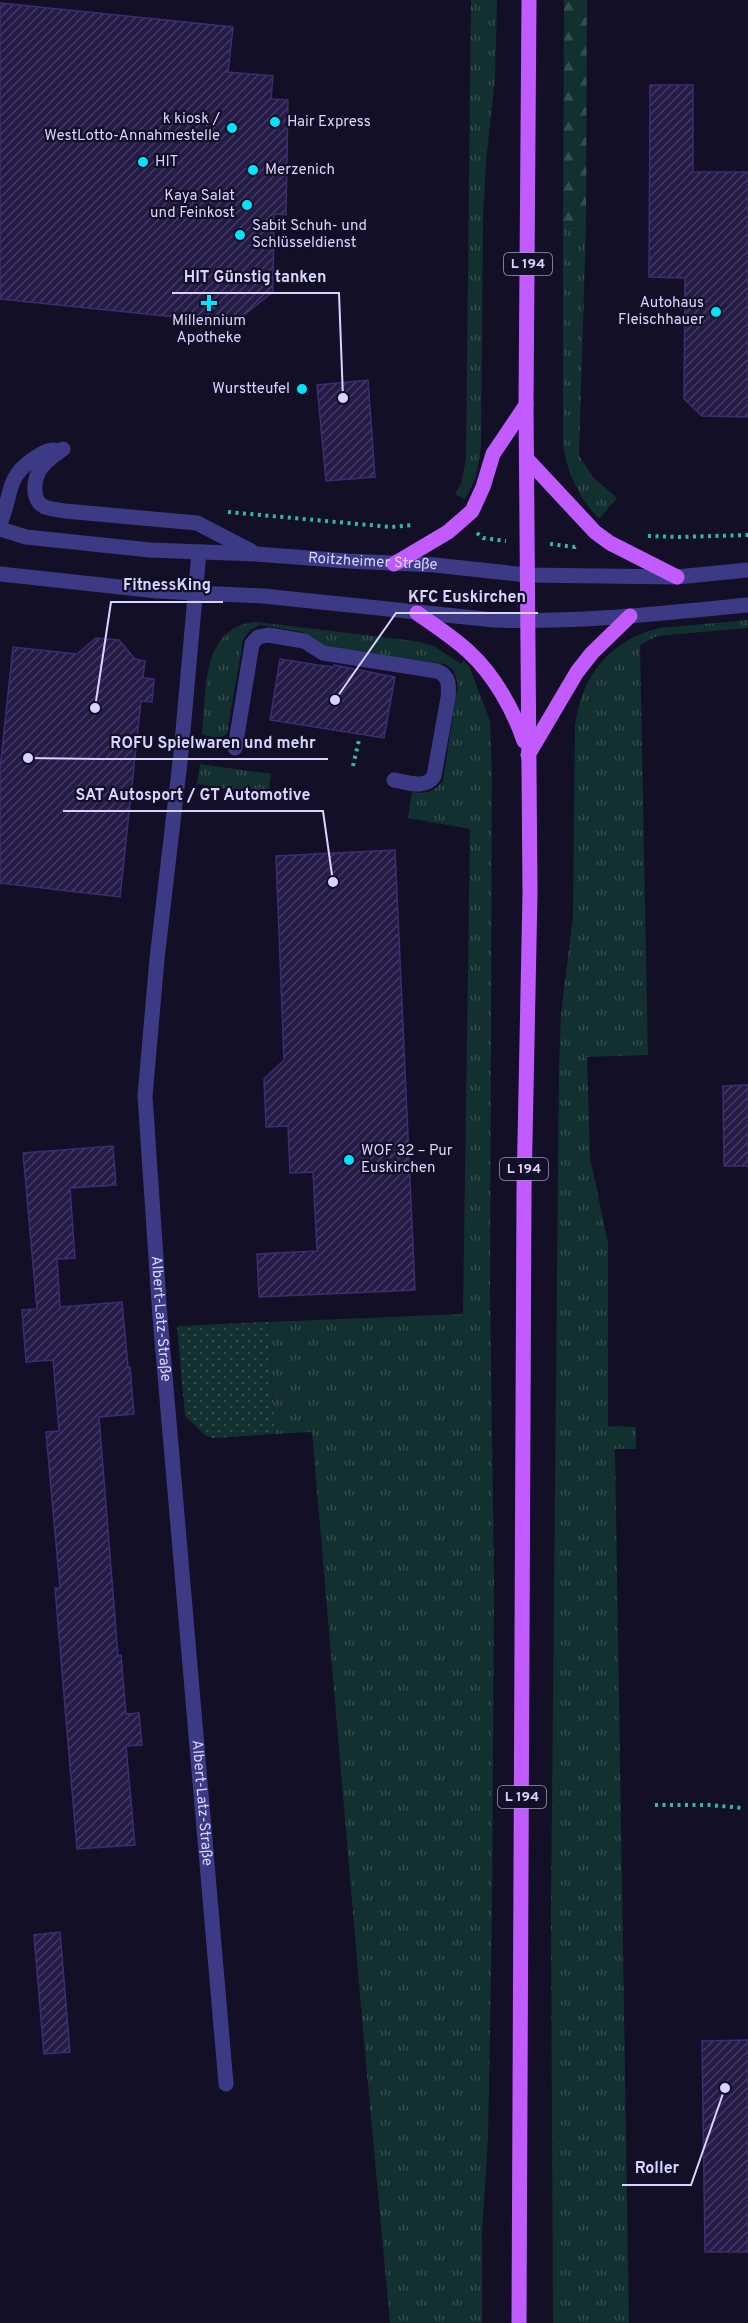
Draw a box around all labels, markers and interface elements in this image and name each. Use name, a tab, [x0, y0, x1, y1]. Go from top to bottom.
place label: k kiosk / WestLotto-Annahmestelle	[44, 110, 221, 146]
place label: Hair Express	[287, 113, 371, 132]
marker: Hair Express	[268, 115, 282, 129]
marker: k kiosk / WestLotto-Annahmestelle	[225, 121, 239, 135]
place label: HIT	[155, 153, 178, 172]
marker: HIT	[136, 155, 150, 169]
place label: Merzenich	[265, 161, 335, 180]
marker: Merzenich	[246, 163, 260, 177]
place label: Kaya Salat und Feinkost	[150, 187, 235, 223]
marker: Kaya Salat und Feinkost	[240, 198, 254, 212]
place label: Sabit Schuh- und Schlüsseldienst	[252, 217, 367, 253]
marker: Sabit Schuh- und Schlüsseldienst	[233, 228, 247, 242]
road number: L 194	[504, 253, 552, 275]
callout: HIT Günstig tanken	[172, 259, 339, 293]
text: HIT Günstig tanken	[184, 268, 326, 288]
place label: Autohaus Fleischhauer	[618, 294, 704, 330]
marker: Millennium Apotheke	[202, 296, 216, 310]
marker: Autohaus Fleischhauer	[709, 305, 723, 319]
place label: Millennium Apotheke	[172, 312, 246, 348]
place label: Wurstteufel	[212, 380, 290, 399]
marker: Wurstteufel	[295, 382, 309, 396]
street label: Roitzheimer Straße	[307, 548, 438, 575]
callout: FitnessKing	[111, 568, 223, 602]
text: FitnessKing	[123, 576, 211, 596]
callout: KFC Euskirchen	[396, 579, 538, 613]
text: KFC Euskirchen	[408, 588, 526, 608]
callout: ROFU Spielwaren und mehr	[98, 725, 328, 759]
text: ROFU Spielwaren und mehr	[110, 734, 316, 754]
callout: SAT Autosport / GT Automotive	[63, 777, 323, 811]
text: SAT Autosport / GT Automotive	[76, 786, 310, 806]
place label: WOF 32 – Pur Euskirchen	[361, 1142, 453, 1178]
marker: WOF 32 – Pur Euskirchen	[342, 1153, 356, 1167]
road number: L 194	[500, 1158, 548, 1180]
street label: Albert-Latz-Straße	[146, 1255, 175, 1383]
street label: Albert-Latz-Straße	[187, 1739, 217, 1867]
road number: L 194	[498, 1786, 546, 1808]
callout: Roller	[622, 2151, 691, 2185]
text: Roller	[635, 2159, 680, 2179]

